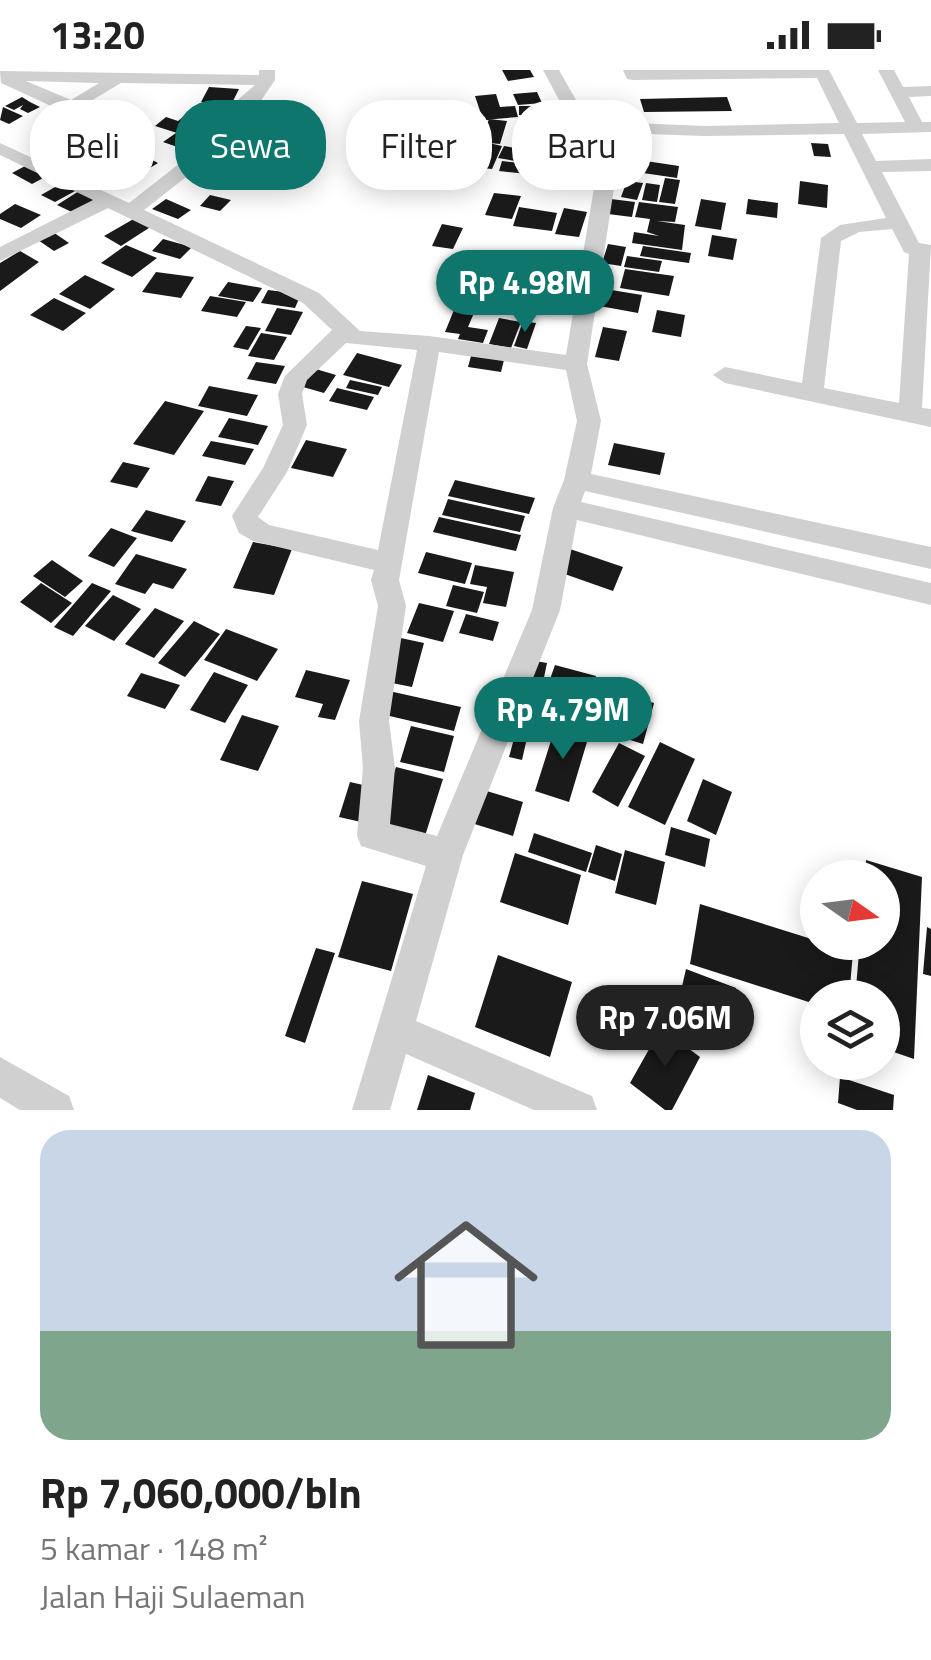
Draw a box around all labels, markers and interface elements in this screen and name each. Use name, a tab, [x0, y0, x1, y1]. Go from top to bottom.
text: 13:20	[50, 6, 145, 64]
chip: Beli	[30, 100, 155, 190]
chip: Sewa	[175, 100, 326, 190]
chip: Filter	[346, 100, 492, 190]
chip: Baru	[512, 100, 652, 190]
pin: Rp 4.98M	[422, 250, 628, 335]
text: Rp 4.98M	[458, 258, 592, 306]
pin: Rp 4.79M	[460, 677, 666, 762]
text: Rp 4.79M	[496, 685, 630, 733]
north arrow	[800, 860, 900, 960]
map controls	[800, 860, 900, 1080]
button: layers	[800, 980, 900, 1080]
pin: Rp 7.06M	[562, 985, 768, 1070]
text: Rp 7.06M	[598, 993, 732, 1041]
icon: home	[376, 1195, 556, 1375]
text: Rp 7,060,000/bln	[40, 1460, 362, 1524]
text: 5 kamar · 148 m²	[40, 1524, 268, 1572]
text: Jalan Haji Sulaeman	[40, 1572, 306, 1620]

